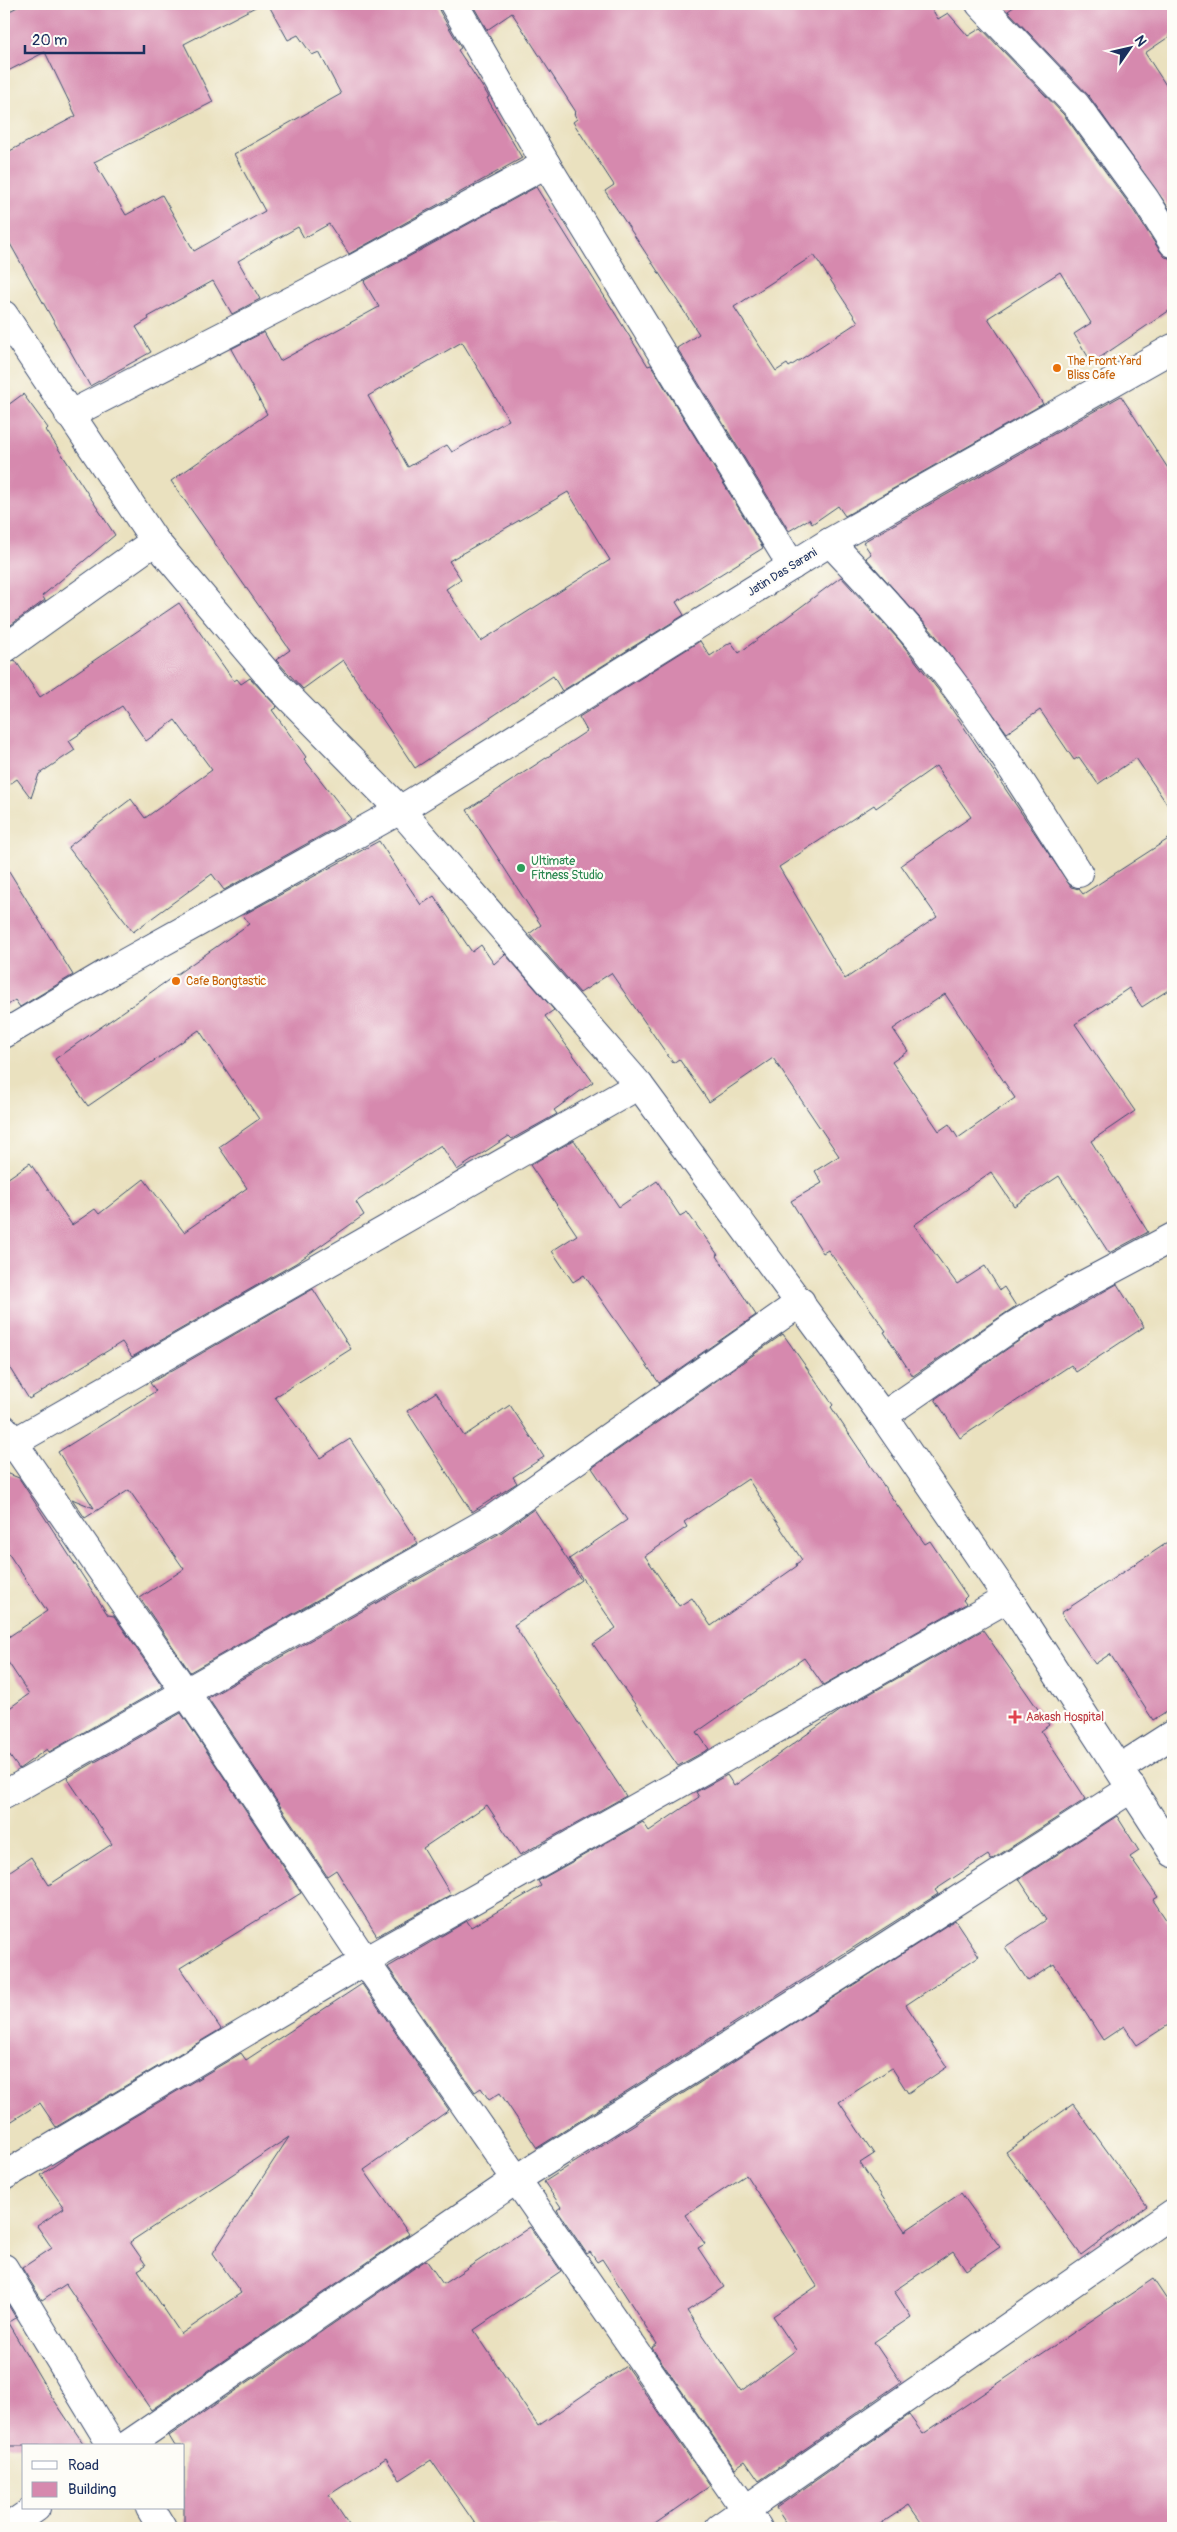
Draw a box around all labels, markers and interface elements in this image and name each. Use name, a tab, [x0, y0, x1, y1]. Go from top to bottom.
scale bar	[25, 22, 144, 54]
north arrow	[1104, 22, 1154, 72]
text: 20 m	[32, 31, 67, 50]
text: N	[1131, 32, 1150, 50]
place label: The Front Yard Bliss Cafe	[1067, 354, 1142, 383]
marker: The Front Yard Bliss Cafe	[1051, 362, 1063, 374]
street label: Jatin Das Sarani	[745, 545, 820, 600]
place label: Ultimate Fitness Studio	[531, 854, 604, 883]
marker: Ultimate Fitness Studio	[515, 862, 527, 874]
place label: Cafe Bongtastic	[186, 974, 266, 989]
marker: Cafe Bongtastic	[170, 975, 182, 987]
marker: Aakash Hospital	[1008, 1710, 1022, 1724]
place label: Aakash Hospital	[1026, 1710, 1104, 1725]
legend	[22, 2444, 185, 2510]
text: Road	[68, 2456, 99, 2475]
text: Building	[68, 2480, 116, 2499]

